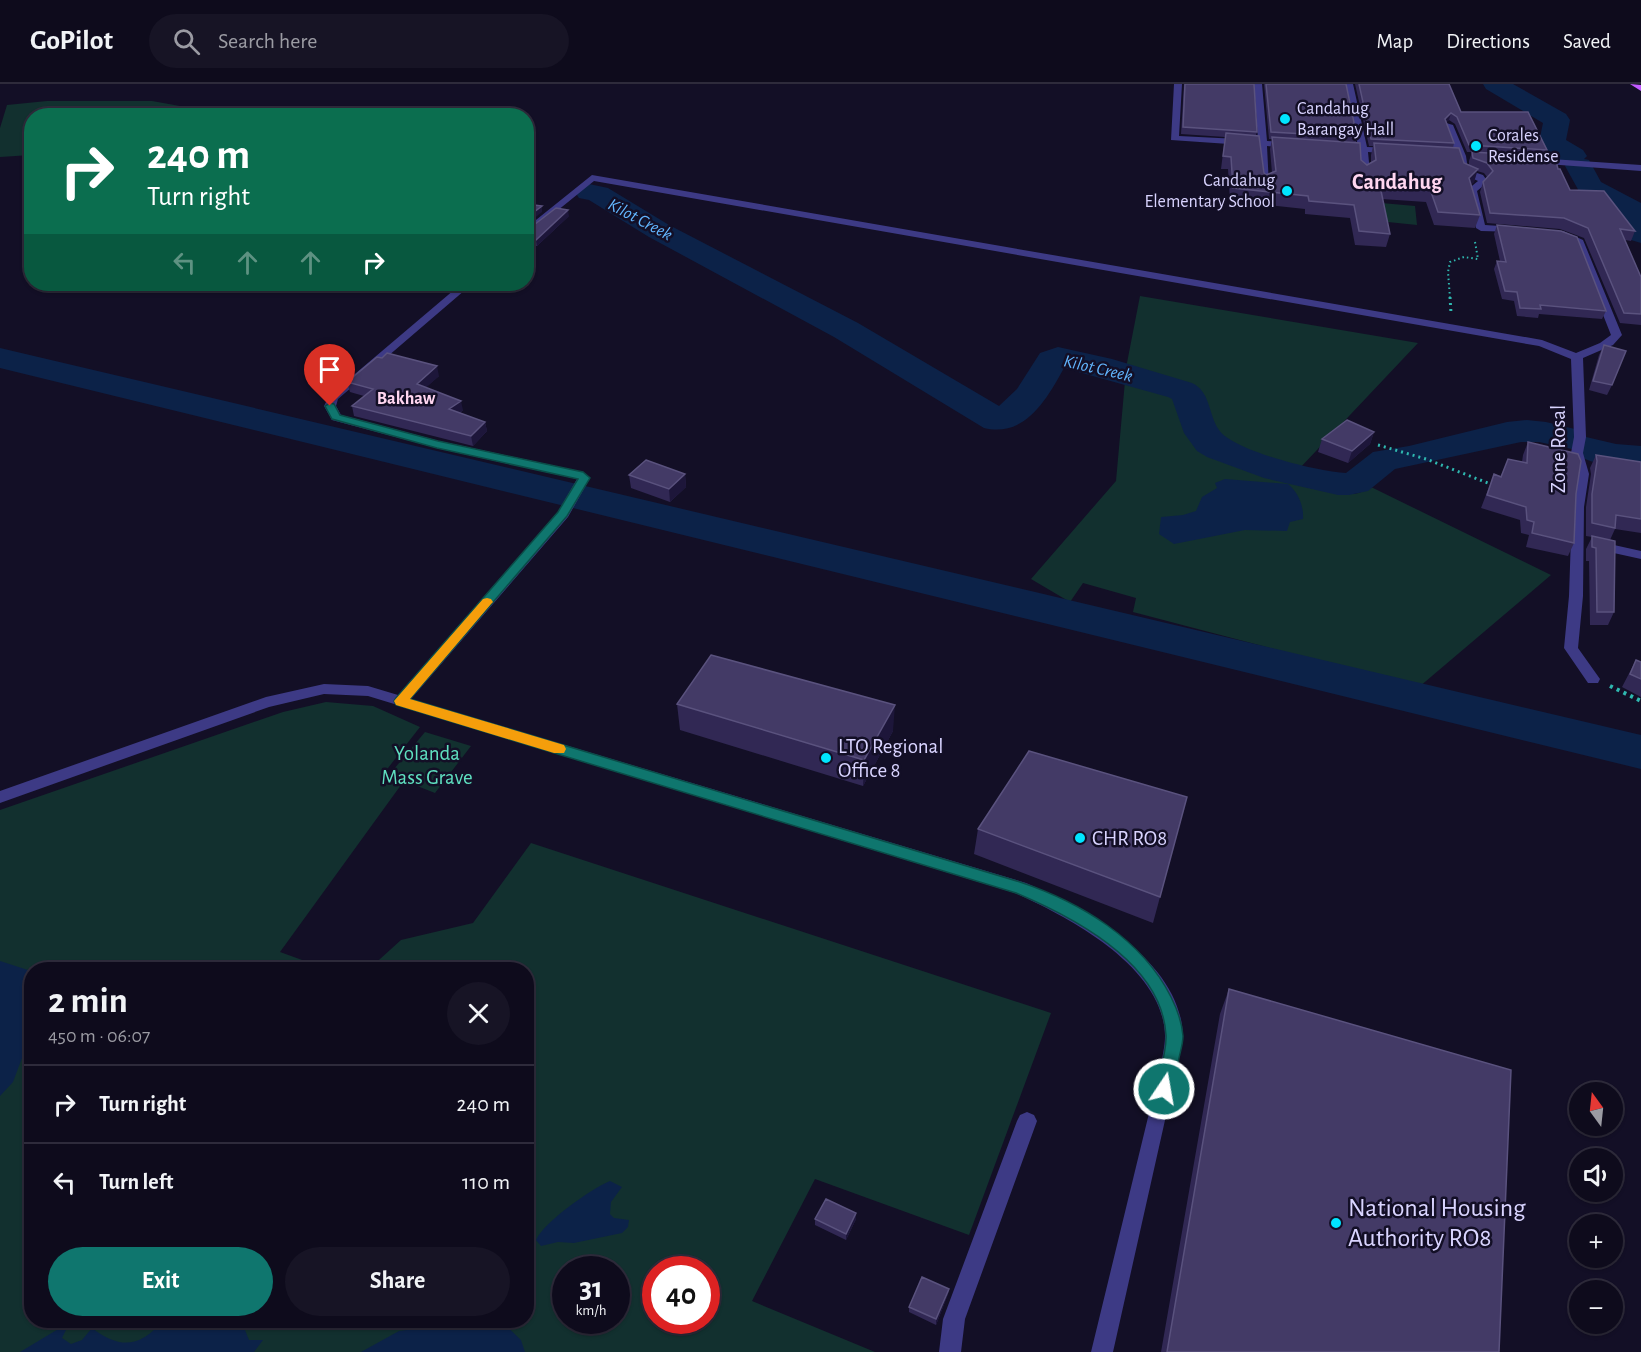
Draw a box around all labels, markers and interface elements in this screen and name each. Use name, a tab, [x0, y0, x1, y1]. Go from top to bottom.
search box	[149, 14, 569, 68]
icon: search	[170, 25, 203, 58]
text: GoPilot	[30, 27, 113, 55]
text: Search here	[218, 30, 318, 52]
text: Map	[1377, 31, 1413, 52]
text: Directions	[1446, 31, 1530, 52]
text: Saved	[1563, 31, 1611, 52]
place label: Candahug Barangay Hall	[1297, 100, 1394, 139]
marker: Candahug Barangay Hall	[1278, 112, 1292, 126]
place label: Corales Residense	[1488, 127, 1559, 166]
icon: right	[48, 132, 126, 210]
text: 240 m	[147, 134, 250, 176]
marker: Corales Residense	[1469, 139, 1483, 153]
district label: Candahug	[1352, 171, 1443, 193]
place label: Candahug Elementary School	[1145, 172, 1275, 211]
text: Turn right	[147, 183, 250, 210]
marker: Candahug Elementary School	[1280, 184, 1294, 198]
water label: Kilot Creek	[605, 196, 675, 244]
icon: left	[168, 246, 201, 279]
icon: ahead	[231, 246, 264, 279]
icon: ahead	[294, 246, 327, 279]
icon: right	[357, 246, 390, 279]
pin	[304, 344, 355, 406]
water label: Kilot Creek	[1062, 352, 1134, 386]
icon: arrive	[313, 353, 346, 386]
district label: Bakhaw	[377, 390, 436, 408]
street label: Zone Rosal	[1548, 405, 1569, 493]
place label: LTO Regional Office 8	[838, 736, 943, 781]
park label: Yolanda Mass Grave	[381, 743, 473, 788]
marker: LTO Regional Office 8	[819, 751, 833, 765]
place label: CHR RO8	[1092, 828, 1167, 849]
marker: CHR RO8	[1073, 831, 1087, 845]
button: close	[447, 982, 510, 1045]
text: 2 min	[48, 983, 128, 1019]
text: 450 m · 06:07	[48, 1026, 150, 1046]
position arrow	[1132, 1057, 1196, 1121]
north arrow	[1569, 1082, 1623, 1136]
map controls	[1569, 1082, 1623, 1334]
icon: right	[48, 1088, 81, 1121]
text: Turn right	[99, 1093, 186, 1115]
text: 240 m	[457, 1093, 510, 1115]
button: sound	[1569, 1148, 1623, 1202]
icon: left	[48, 1166, 81, 1199]
text: Turn left	[99, 1171, 173, 1193]
text: 110 m	[462, 1171, 510, 1193]
place label: National Housing Authority RO8	[1348, 1195, 1526, 1251]
button: +	[1569, 1214, 1623, 1268]
marker: National Housing Authority RO8	[1329, 1216, 1343, 1230]
button: Exit	[48, 1247, 273, 1316]
button: Share	[285, 1247, 510, 1316]
speed limit sign: 40	[642, 1256, 720, 1334]
text: 31	[579, 1273, 603, 1303]
button: −	[1569, 1280, 1623, 1334]
text: km/h	[576, 1303, 606, 1318]

